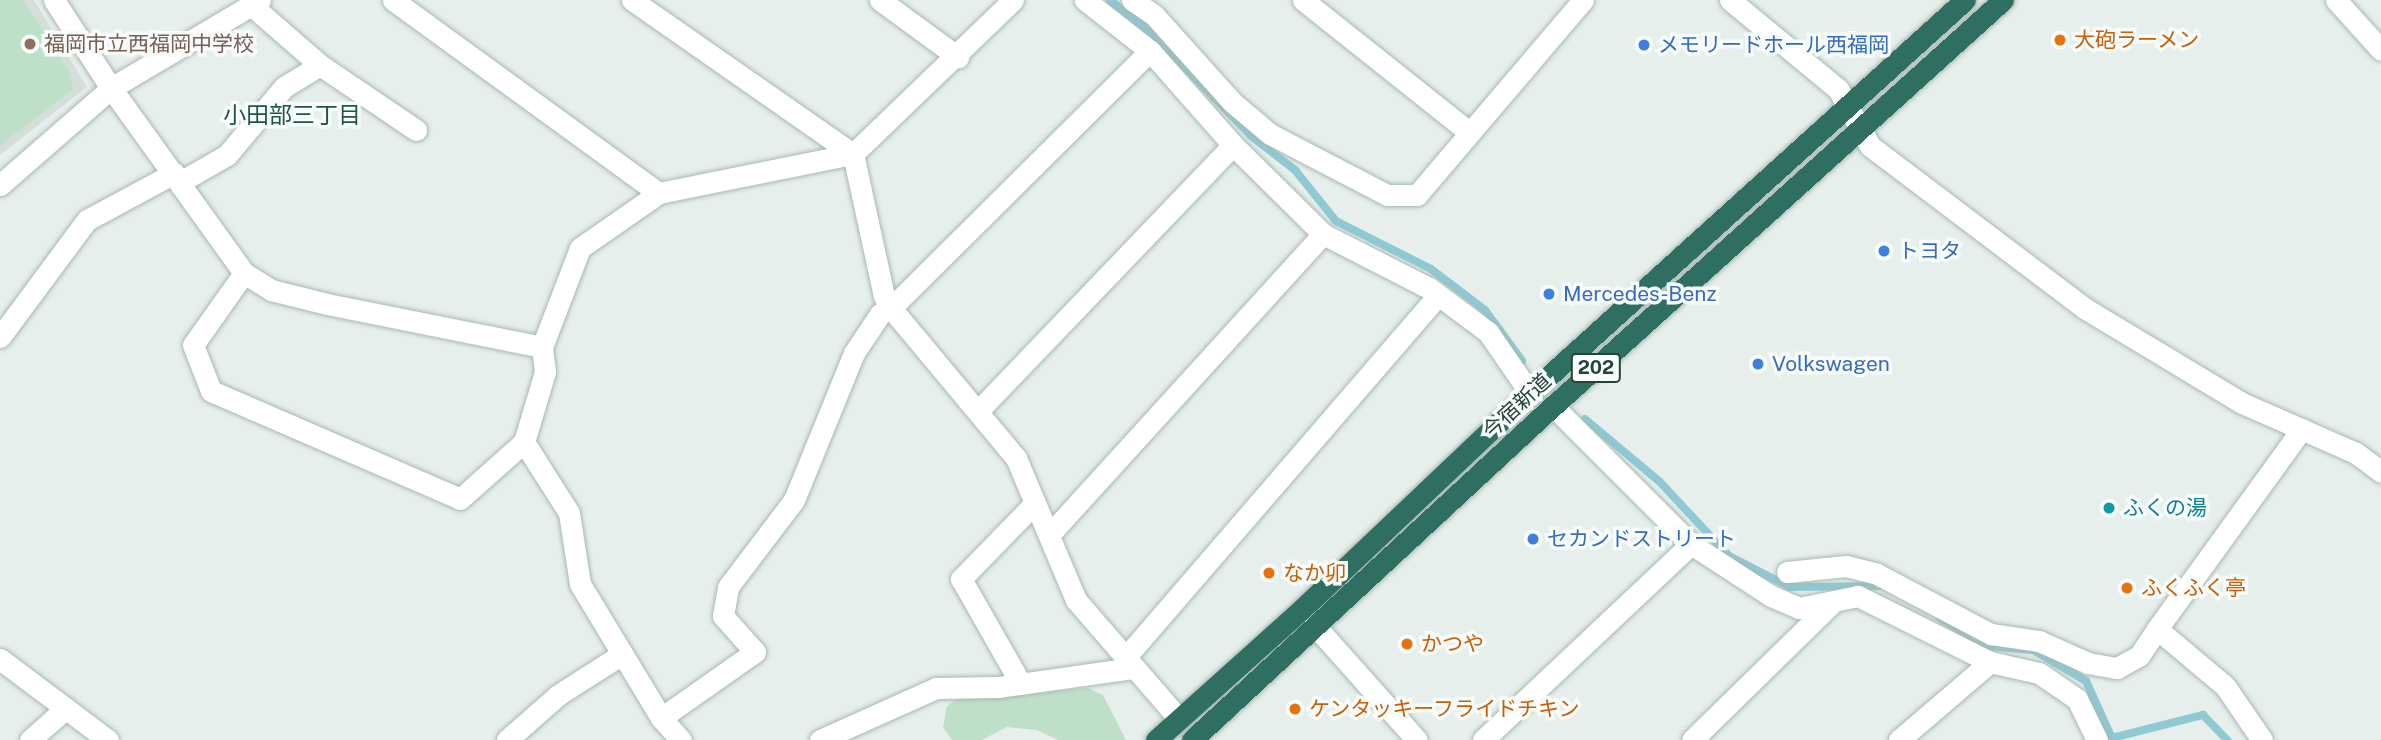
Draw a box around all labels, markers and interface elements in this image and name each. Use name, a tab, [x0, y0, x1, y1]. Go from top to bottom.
place label: 大砲ラーメン	[2074, 27, 2200, 53]
place label: 福岡市立西福岡中学校	[44, 31, 254, 57]
place label: メモリードホール西福岡	[1658, 32, 1889, 58]
marker: 大砲ラーメン	[2052, 32, 2068, 48]
marker: 福岡市立西福岡中学校	[22, 36, 38, 52]
marker: メモリードホール西福岡	[1636, 37, 1652, 53]
district label: 小田部三丁目	[223, 101, 361, 129]
place label: トヨタ	[1898, 238, 1961, 264]
marker: トヨタ	[1876, 243, 1892, 259]
place label: Mercedes-Benz	[1563, 281, 1717, 307]
marker: Mercedes-Benz	[1541, 286, 1557, 302]
place label: Volkswagen	[1772, 351, 1890, 377]
road number: 202	[1570, 352, 1622, 384]
marker: Volkswagen	[1750, 356, 1766, 372]
street label: 今宿新道	[1478, 368, 1556, 444]
place label: ふくの湯	[2123, 495, 2207, 521]
marker: ふくの湯	[2101, 500, 2117, 516]
place label: セカンドストリート	[1547, 526, 1736, 552]
marker: セカンドストリート	[1525, 531, 1541, 547]
place label: なか卯	[1283, 560, 1346, 586]
marker: なか卯	[1261, 565, 1277, 581]
place label: ふくふく亭	[2141, 575, 2246, 601]
marker: ふくふく亭	[2119, 580, 2135, 596]
place label: かつや	[1421, 631, 1484, 657]
marker: かつや	[1399, 636, 1415, 652]
place label: ケンタッキーフライドチキン	[1309, 696, 1582, 722]
marker: ケンタッキーフライドチキン	[1287, 701, 1303, 717]

